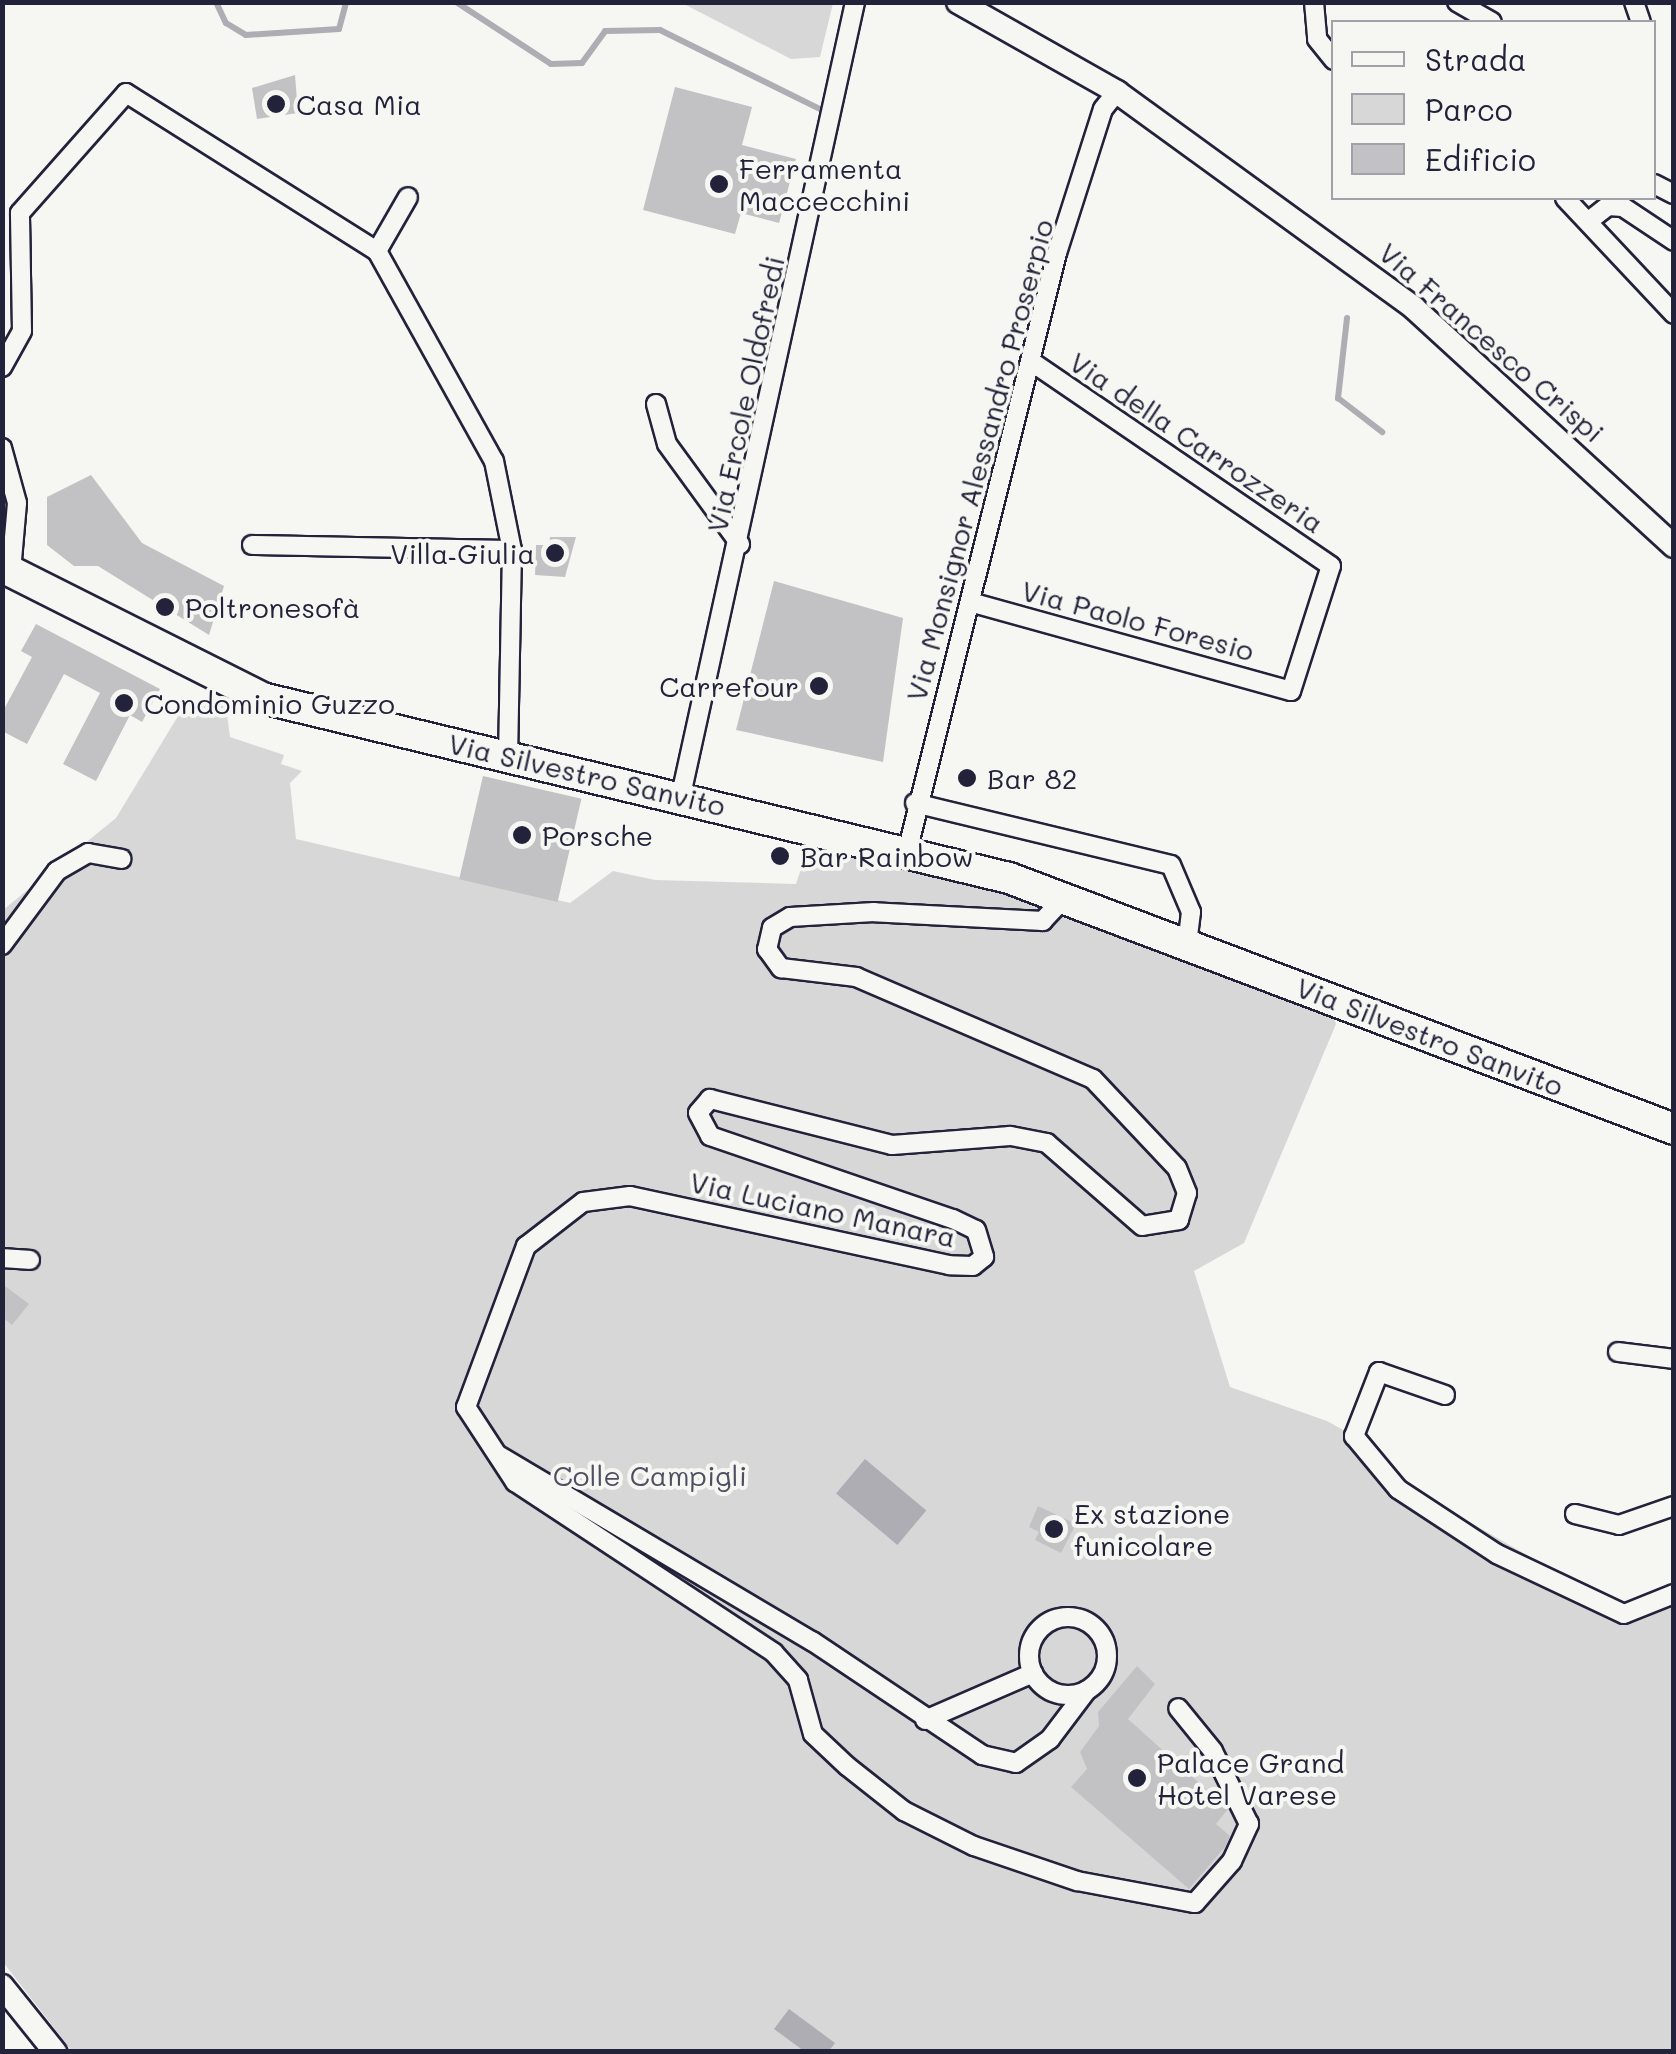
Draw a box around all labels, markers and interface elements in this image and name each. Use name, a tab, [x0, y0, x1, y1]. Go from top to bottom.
legend	[1331, 20, 1656, 200]
text: Strada	[1425, 39, 1527, 79]
place label: Casa Mia	[296, 87, 422, 121]
text: Parco	[1425, 89, 1513, 129]
marker: Casa Mia	[265, 93, 287, 115]
text: Edificio	[1425, 139, 1536, 179]
place label: Ferramenta Maccecchini	[739, 151, 910, 217]
marker: Ferramenta Maccecchini	[708, 173, 730, 195]
street label: Via Monsignor Alessandro Proserpio	[898, 215, 1060, 705]
street label: Via Francesco Crispi	[1373, 235, 1611, 449]
street label: Via Ercole Oldofredi	[699, 253, 791, 535]
street label: Via della Carrozzeria	[1064, 344, 1330, 540]
place label: Villa Giulia	[390, 536, 535, 570]
marker: Villa Giulia	[544, 542, 566, 564]
street label: Via Paolo Foresio	[1018, 573, 1258, 667]
place label: Poltronesofà	[185, 590, 360, 624]
marker: Poltronesofà	[154, 596, 176, 618]
place label: Carrefour	[659, 669, 799, 703]
marker: Carrefour	[808, 675, 830, 697]
place label: Condominio Guzzo	[144, 686, 395, 720]
marker: Condominio Guzzo	[113, 692, 135, 714]
street label: Via Silvestro Sanvito	[445, 726, 729, 822]
place label: Bar 82	[987, 761, 1077, 795]
marker: Bar 82	[956, 767, 978, 789]
place label: Porsche	[542, 818, 653, 852]
marker: Porsche	[511, 824, 533, 846]
place label: Bar Rainbow	[800, 839, 973, 873]
marker: Bar Rainbow	[769, 845, 791, 867]
street label: Via Silvestro Sanvito	[1292, 970, 1568, 1102]
street label: Via Luciano Manara	[687, 1164, 959, 1254]
park label: Colle Campigli	[553, 1458, 747, 1492]
place label: Ex stazione funicolare	[1074, 1496, 1230, 1562]
marker: Ex stazione funicolare	[1043, 1518, 1065, 1540]
place label: Palace Grand Hotel Varese	[1157, 1745, 1344, 1811]
marker: Palace Grand Hotel Varese	[1126, 1767, 1148, 1789]

